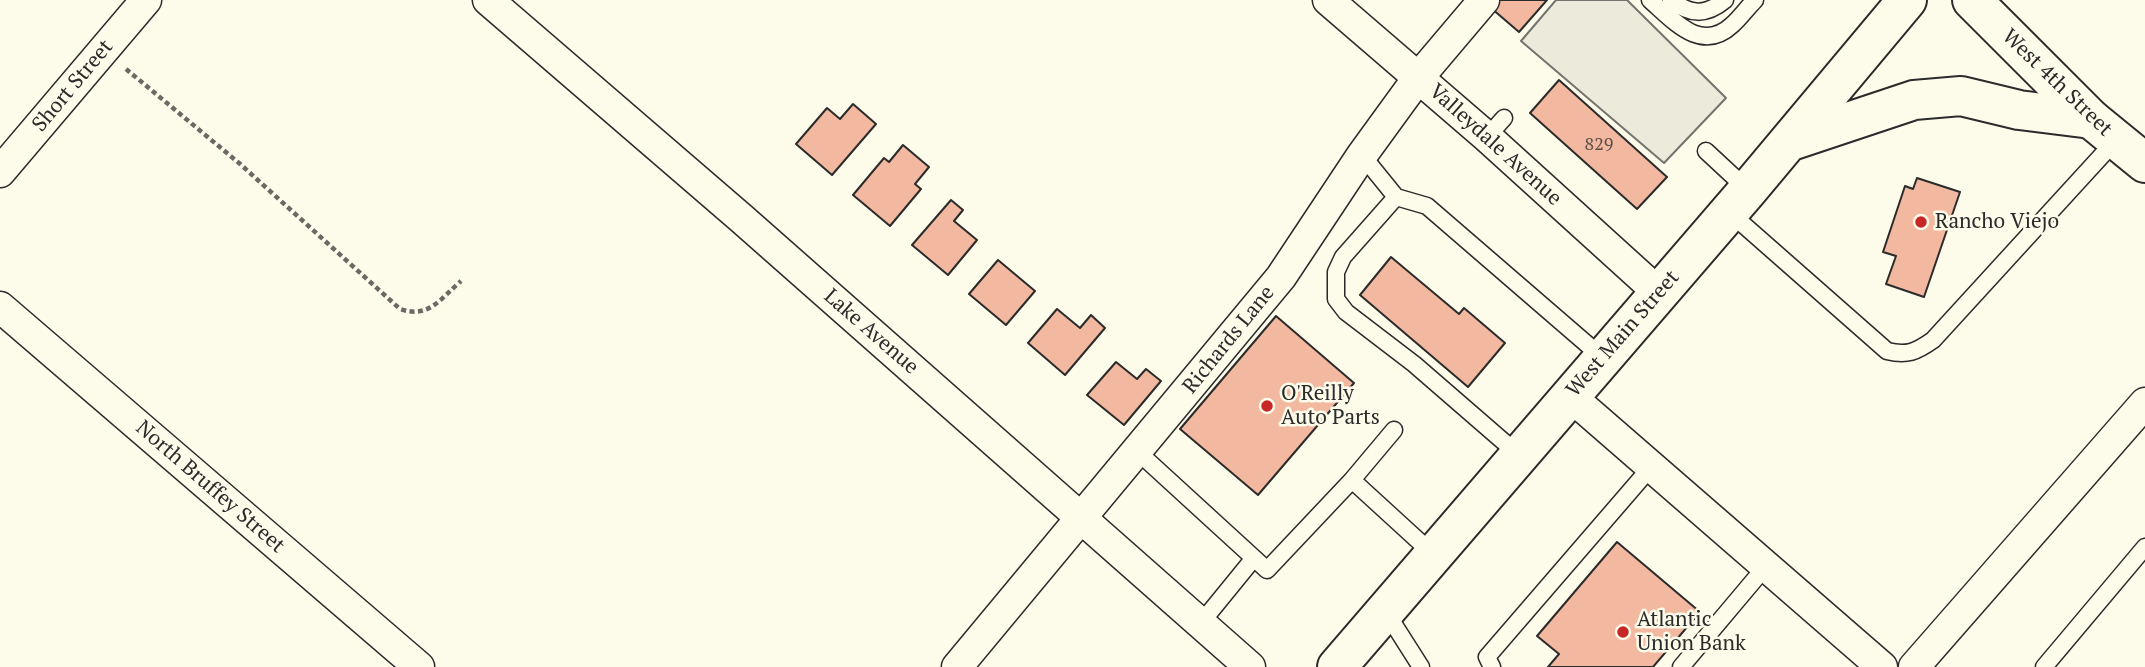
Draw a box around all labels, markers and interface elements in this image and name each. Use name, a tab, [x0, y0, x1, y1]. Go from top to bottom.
street label: West 4th Street	[1997, 24, 2117, 142]
street label: Short Street	[27, 35, 119, 137]
street label: Valleydale Avenue	[1424, 79, 1566, 211]
house number: 829	[1585, 134, 1613, 156]
place label: Rancho Viejo	[1935, 209, 2059, 235]
marker: Rancho Viejo	[1913, 214, 1929, 230]
street label: West Main Street	[1561, 266, 1685, 402]
street label: Richards Lane	[1178, 281, 1280, 399]
street label: Lake Avenue	[819, 284, 923, 380]
place label: O'Reilly Auto Parts	[1281, 381, 1380, 431]
marker: O'Reilly Auto Parts	[1259, 398, 1275, 414]
street label: North Bruffey Street	[130, 415, 290, 559]
place label: Atlantic Union Bank	[1637, 607, 1746, 657]
marker: Atlantic Union Bank	[1615, 624, 1631, 640]

